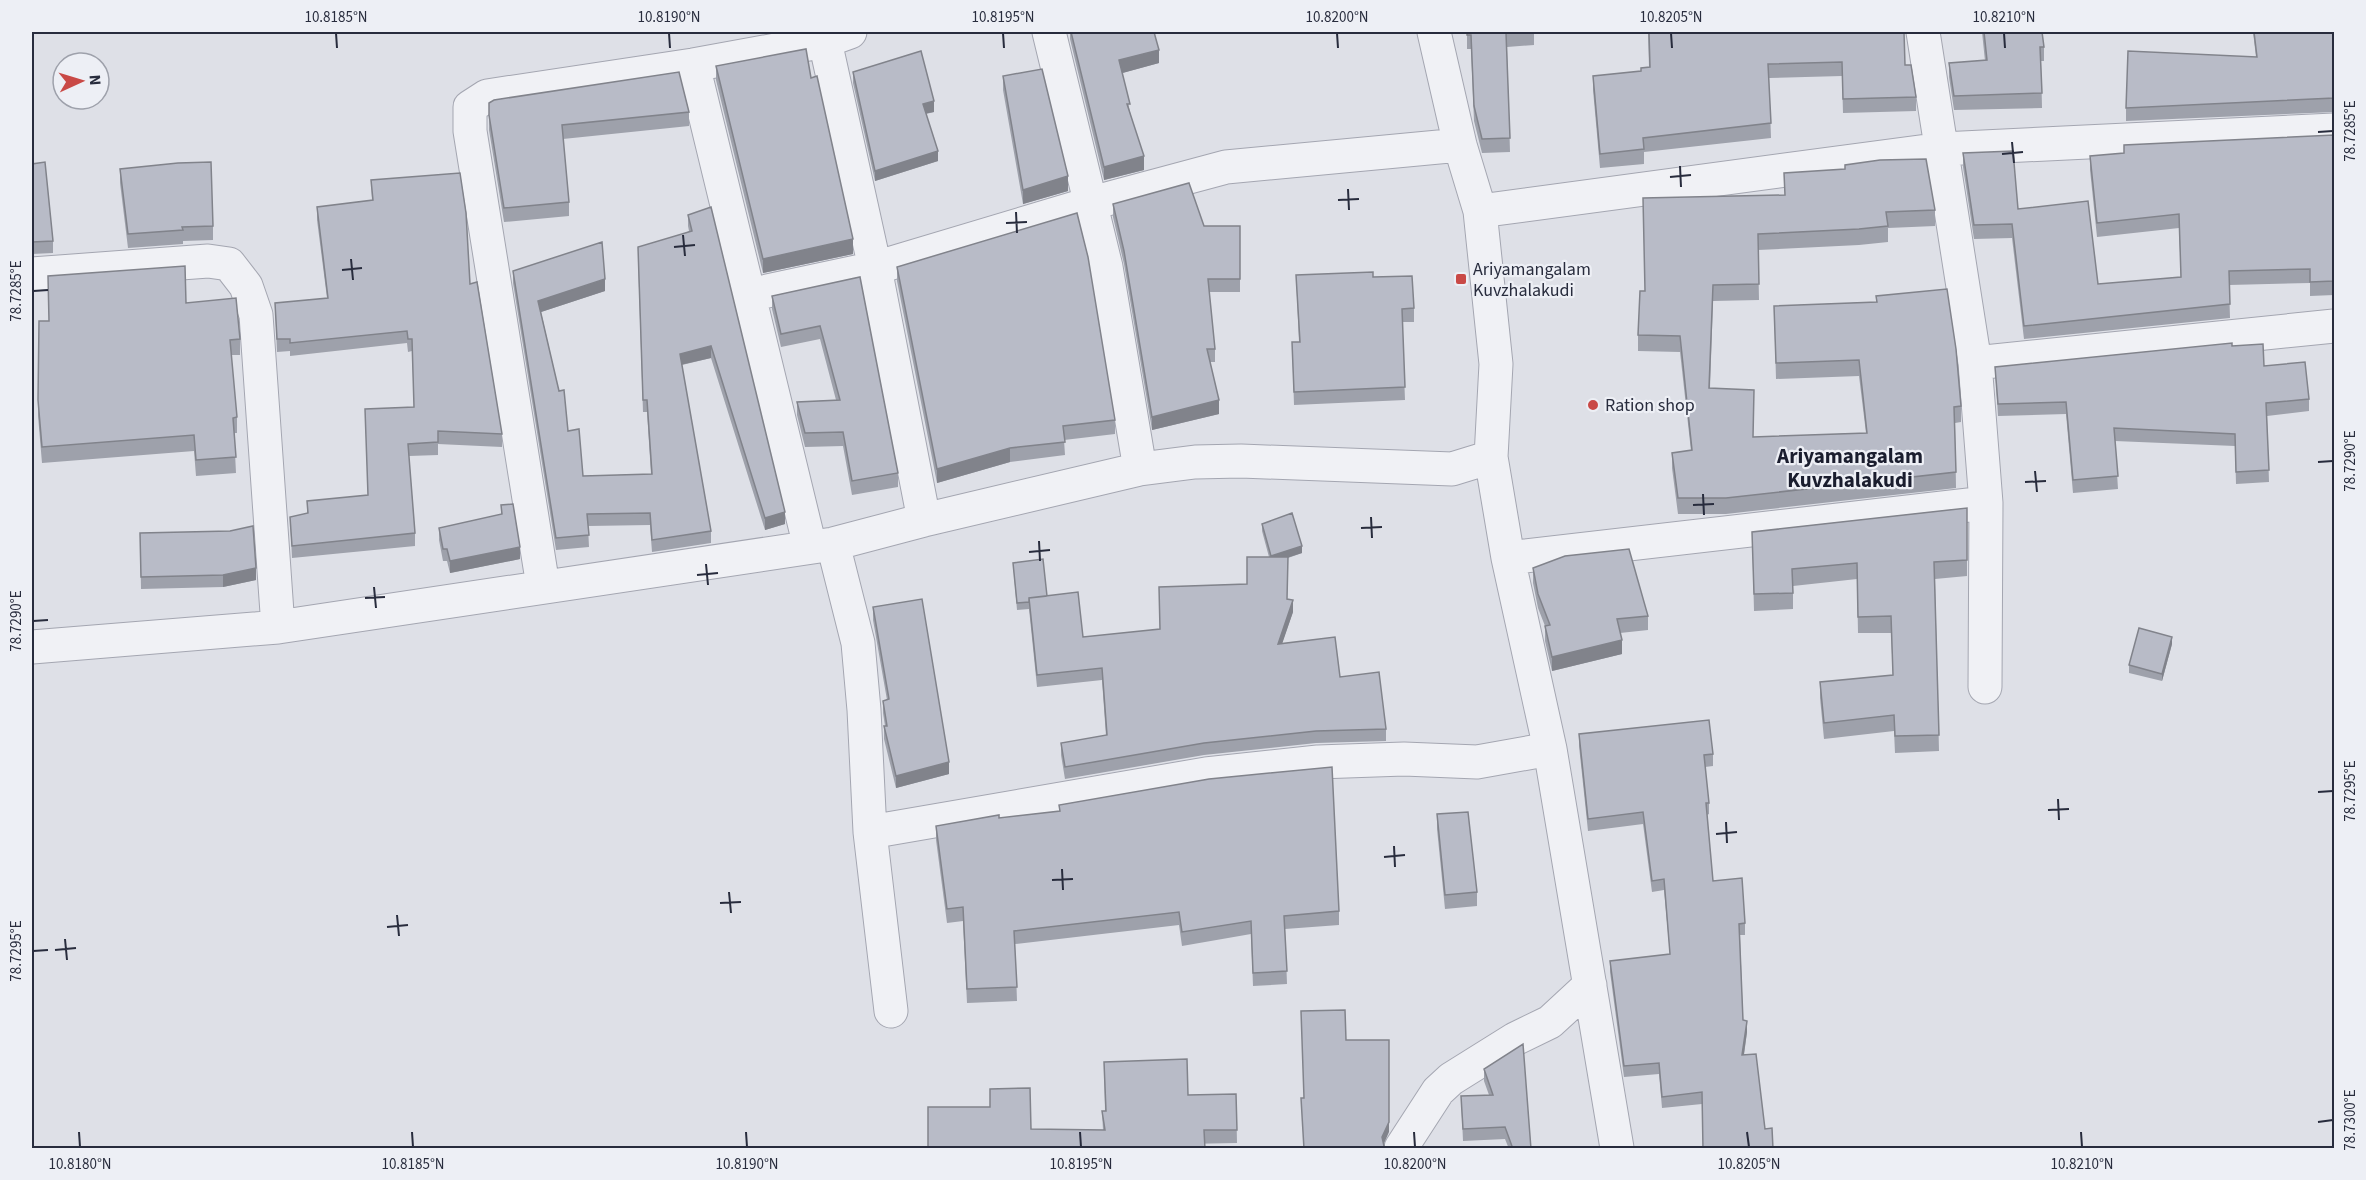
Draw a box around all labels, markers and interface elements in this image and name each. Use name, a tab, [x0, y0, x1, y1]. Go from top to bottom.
text: 10.8185°N	[304, 7, 368, 28]
text: 10.8190°N	[637, 7, 701, 28]
text: 10.8195°N	[971, 7, 1035, 28]
text: 10.8200°N	[1305, 7, 1369, 28]
text: 10.8205°N	[1639, 7, 1703, 28]
text: 10.8210°N	[1972, 7, 2036, 28]
north arrow	[51, 51, 111, 111]
text: N	[84, 74, 106, 86]
text: 78.7285°E	[2340, 100, 2361, 162]
place label: Ariyamangalam Kuvzhalakudi	[1473, 257, 1591, 303]
text: 78.7285°E	[6, 260, 27, 322]
marker: Ariyamangalam Kuvzhalakudi	[1454, 272, 1468, 286]
place label: Ration shop	[1605, 393, 1695, 418]
marker: Ration shop	[1586, 398, 1600, 412]
text: 78.7290°E	[2340, 430, 2361, 492]
district label: Ariyamangalam Kuvzhalakudi	[1776, 441, 1923, 495]
text: 78.7290°E	[6, 590, 27, 652]
text: 78.7295°E	[2340, 760, 2361, 822]
text: 78.7295°E	[6, 920, 27, 982]
text: 78.7300°E	[2340, 1089, 2361, 1151]
text: 10.8180°N	[48, 1154, 112, 1175]
text: 10.8185°N	[381, 1154, 445, 1175]
text: 10.8190°N	[715, 1154, 779, 1175]
text: 10.8195°N	[1049, 1154, 1113, 1175]
text: 10.8200°N	[1383, 1154, 1447, 1175]
text: 10.8205°N	[1717, 1154, 1781, 1175]
text: 10.8210°N	[2050, 1154, 2114, 1175]

